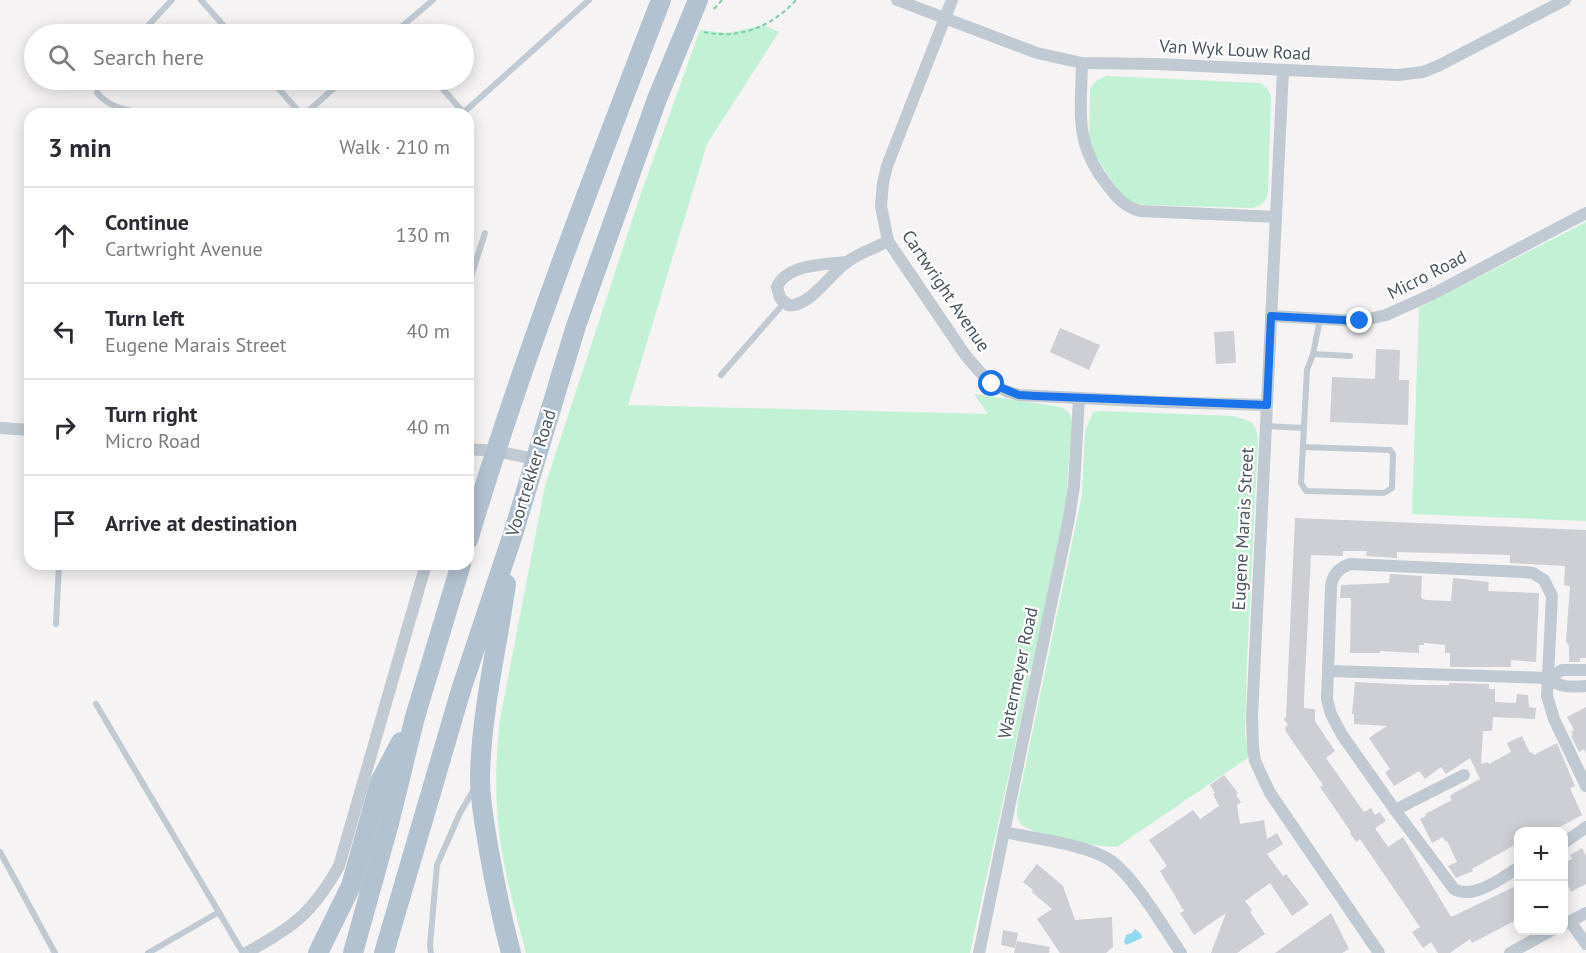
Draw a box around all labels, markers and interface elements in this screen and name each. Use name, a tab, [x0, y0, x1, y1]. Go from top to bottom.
search box	[24, 24, 474, 90]
street label: Van Wyk Louw Road	[1158, 34, 1311, 65]
icon: search	[45, 41, 78, 74]
text: Search here	[93, 43, 204, 71]
text: 3 min	[48, 131, 111, 164]
text: Walk · 210 m	[339, 134, 450, 160]
text: Continue	[105, 208, 189, 236]
icon: ahead	[48, 219, 81, 252]
text: 130 m	[396, 222, 450, 248]
street label: Cartwright Avenue	[897, 225, 996, 356]
text: Cartwright Avenue	[105, 236, 263, 262]
street label: Micro Road	[1383, 245, 1470, 304]
text: Turn left	[105, 304, 185, 332]
route end	[1346, 307, 1372, 333]
icon: left	[48, 315, 81, 348]
text: 40 m	[407, 318, 450, 344]
text: Eugene Marais Street	[105, 332, 287, 358]
route start	[978, 370, 1004, 396]
text: Turn right	[105, 400, 197, 428]
street label: Voortrekker Road	[500, 407, 561, 540]
icon: right	[48, 411, 81, 444]
text: 40 m	[407, 414, 450, 440]
text: Micro Road	[105, 428, 200, 454]
street label: Eugene Marais Street	[1227, 447, 1258, 611]
icon: arrive	[48, 507, 81, 540]
text: Arrive at destination	[105, 509, 297, 537]
street label: Watermeyer Road	[992, 605, 1043, 741]
map controls	[1514, 827, 1568, 935]
button: +	[1514, 827, 1568, 881]
button: −	[1514, 881, 1568, 935]

